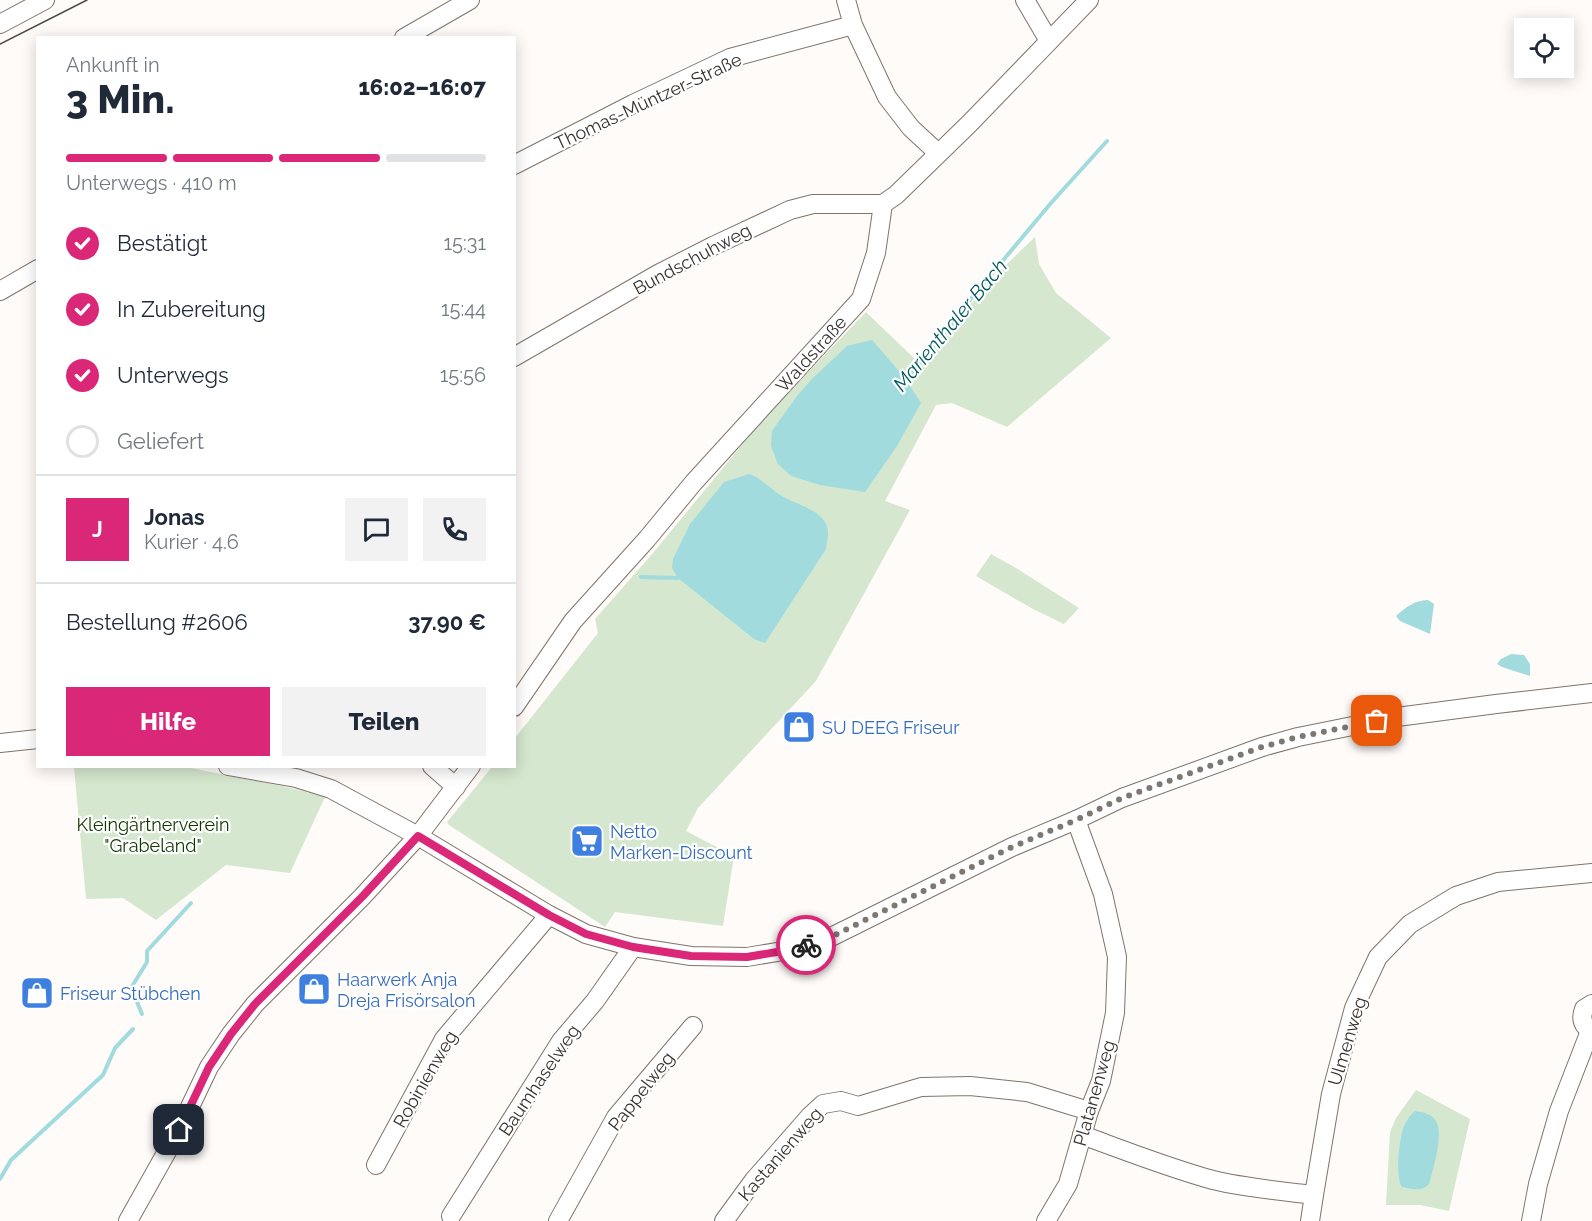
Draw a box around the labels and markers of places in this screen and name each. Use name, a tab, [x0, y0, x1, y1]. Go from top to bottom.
pin	[1351, 695, 1402, 746]
shop icon: SU DEEG Friseur	[781, 709, 817, 745]
place label: SU DEEG Friseur	[822, 717, 960, 738]
place label: Netto Marken-Discount	[610, 821, 753, 863]
supermarket icon: Netto Marken-Discount	[569, 823, 605, 859]
place label: Haarwerk Anja Dreja Frisörsalon	[337, 969, 475, 1011]
shop icon: Haarwerk Anja Dreja Frisörsalon	[296, 971, 332, 1007]
shop icon: Friseur Stübchen	[19, 975, 55, 1011]
place label: Friseur Stübchen	[60, 983, 201, 1004]
pin	[153, 1104, 204, 1155]

